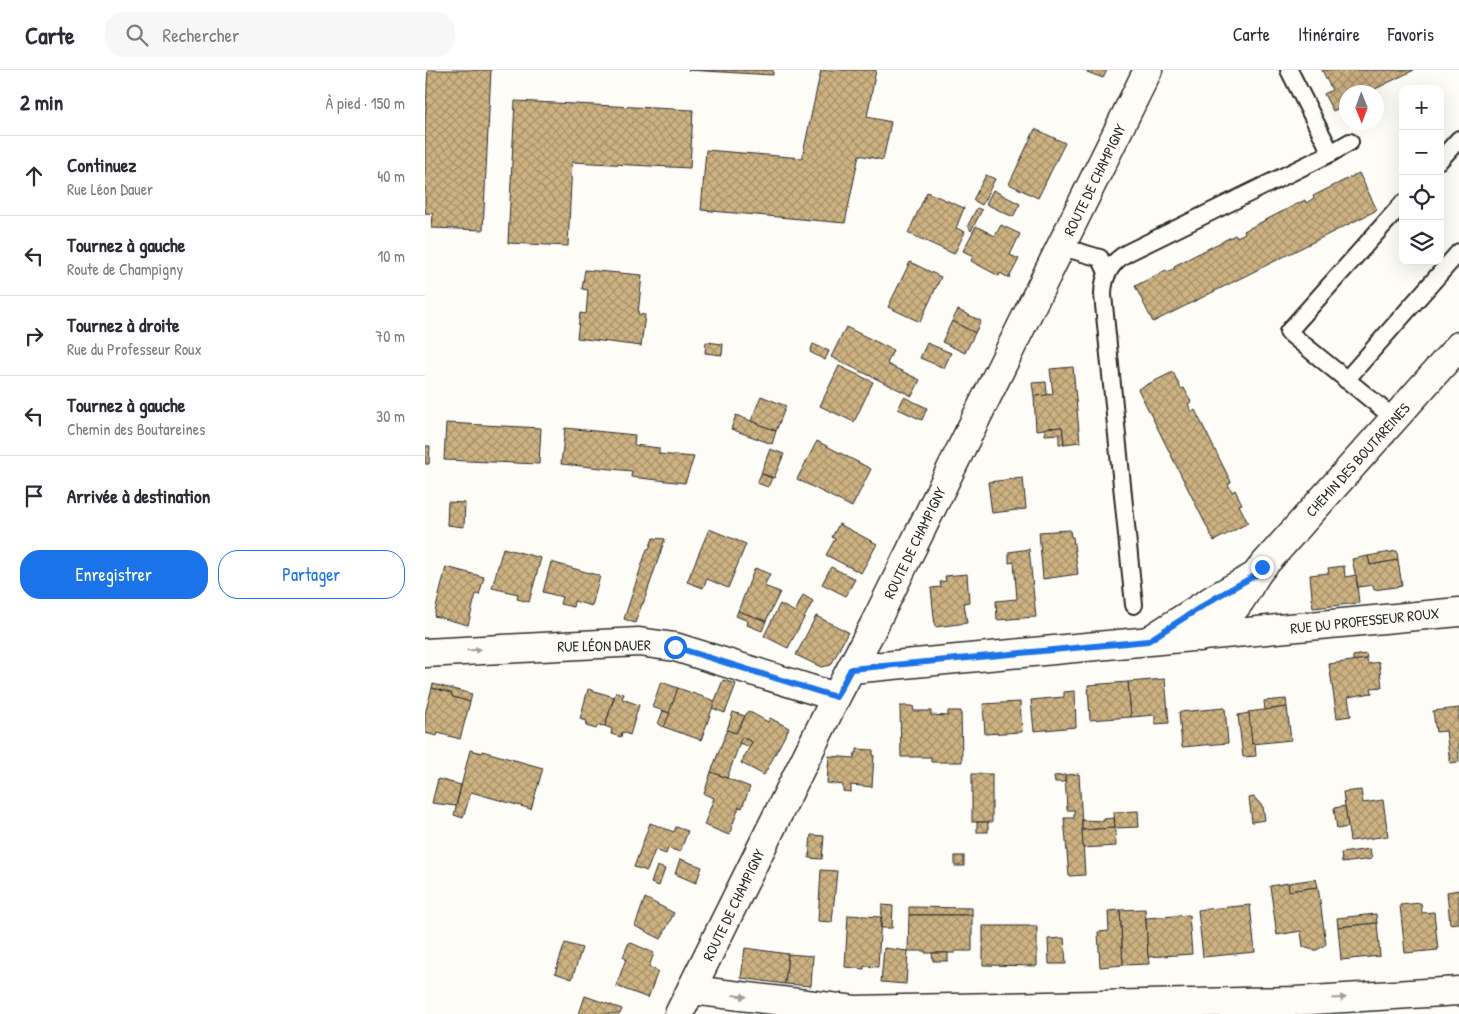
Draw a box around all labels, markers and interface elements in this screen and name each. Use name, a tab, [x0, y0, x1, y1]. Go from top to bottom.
search box	[105, 12, 455, 57]
text: Carte	[25, 19, 75, 51]
icon: search	[123, 21, 151, 49]
text: Rechercher	[163, 22, 239, 48]
text: Carte	[1233, 22, 1270, 47]
text: Itinéraire	[1298, 22, 1360, 47]
text: Favoris	[1388, 22, 1434, 47]
north arrow	[1339, 85, 1384, 130]
map controls	[1399, 85, 1444, 265]
button: +	[1399, 85, 1444, 130]
text: 2 min	[20, 88, 63, 117]
text: À pied · 150 m	[326, 92, 405, 114]
street label: ROUTE DE CHAMPIGNY	[1058, 120, 1131, 239]
button: −	[1399, 130, 1444, 175]
text: Continuez	[67, 152, 136, 178]
icon: ahead	[20, 162, 48, 190]
text: 40 m	[377, 165, 405, 187]
button: locate	[1399, 175, 1444, 220]
text: Rue Léon Dauer	[67, 178, 153, 200]
button: layers	[1399, 220, 1444, 265]
text: Tournez à gauche	[67, 232, 185, 258]
icon: left	[20, 242, 48, 270]
text: 10 m	[377, 245, 405, 267]
text: Route de Champigny	[67, 258, 183, 280]
text: Tournez à droite	[67, 312, 180, 338]
icon: right	[20, 322, 48, 350]
text: 70 m	[375, 325, 405, 347]
text: Rue du Professeur Roux	[67, 338, 202, 360]
text: Tournez à gauche	[67, 392, 185, 418]
street label: CHEMIN DES BOUTAREINES	[1301, 398, 1415, 521]
icon: left	[20, 402, 48, 430]
text: 30 m	[376, 405, 405, 427]
text: Chemin des Boutareines	[67, 418, 205, 440]
icon: arrive	[20, 482, 48, 510]
text: Arrivée à destination	[67, 483, 210, 509]
street label: ROUTE DE CHAMPIGNY	[878, 483, 951, 602]
button: Enregistrer	[20, 550, 208, 599]
button: Partager	[218, 550, 405, 599]
route end	[1251, 556, 1274, 579]
street label: RUE DU PROFESSEUR ROUX	[1289, 602, 1441, 639]
street label: RUE LÉON DAUER	[557, 634, 651, 657]
route start	[664, 636, 687, 659]
one-way arrow	[466, 646, 482, 654]
street label: ROUTE DE CHAMPIGNY	[697, 845, 770, 964]
one-way arrow	[732, 992, 748, 1000]
one-way arrow	[1331, 994, 1347, 1002]

